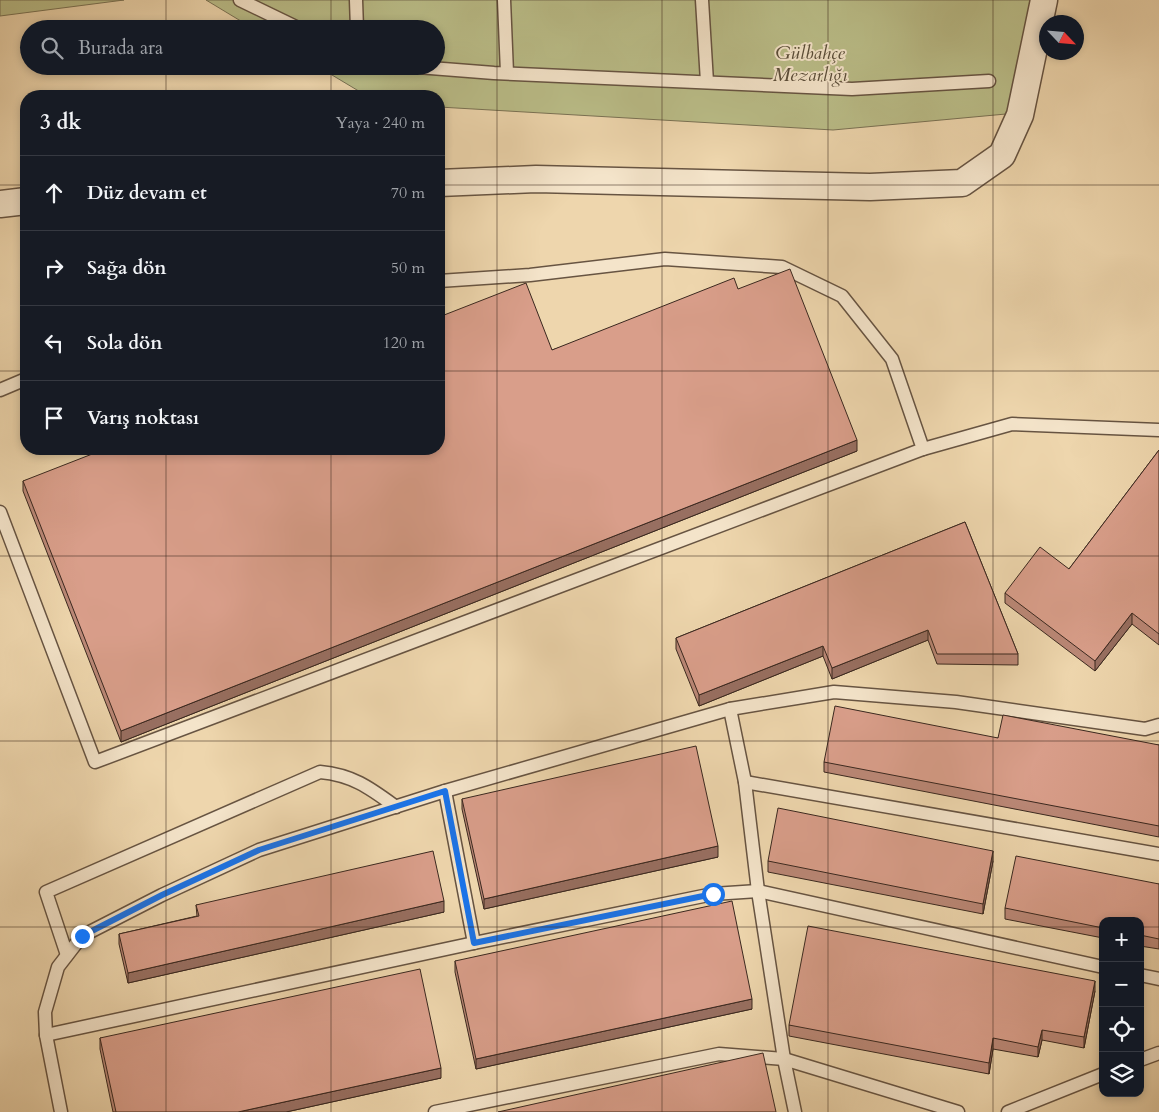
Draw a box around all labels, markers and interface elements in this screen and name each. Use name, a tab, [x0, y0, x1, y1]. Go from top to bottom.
north arrow	[1039, 15, 1084, 60]
search box	[20, 20, 445, 75]
icon: search	[38, 34, 66, 62]
text: Burada ara	[78, 35, 163, 61]
park label: Gülbahçe Mezarlığı	[773, 40, 847, 88]
text: 3 dk	[40, 108, 81, 137]
text: Yaya · 240 m	[336, 112, 425, 134]
icon: ahead	[40, 179, 68, 207]
text: Düz devam et	[87, 180, 207, 206]
text: 70 m	[391, 182, 425, 204]
icon: right	[40, 254, 68, 282]
text: Sağa dön	[87, 255, 167, 281]
text: 50 m	[391, 257, 425, 279]
icon: left	[40, 329, 68, 357]
text: Sola dön	[87, 330, 162, 356]
text: 120 m	[383, 332, 425, 354]
icon: arrive	[40, 404, 68, 432]
text: Varış noktası	[87, 405, 199, 431]
route start	[702, 883, 725, 906]
map controls	[1099, 917, 1144, 1097]
button: +	[1099, 917, 1144, 962]
route end	[71, 925, 94, 948]
button: −	[1099, 962, 1144, 1007]
button: locate	[1099, 1007, 1144, 1052]
button: layers	[1099, 1052, 1144, 1097]

